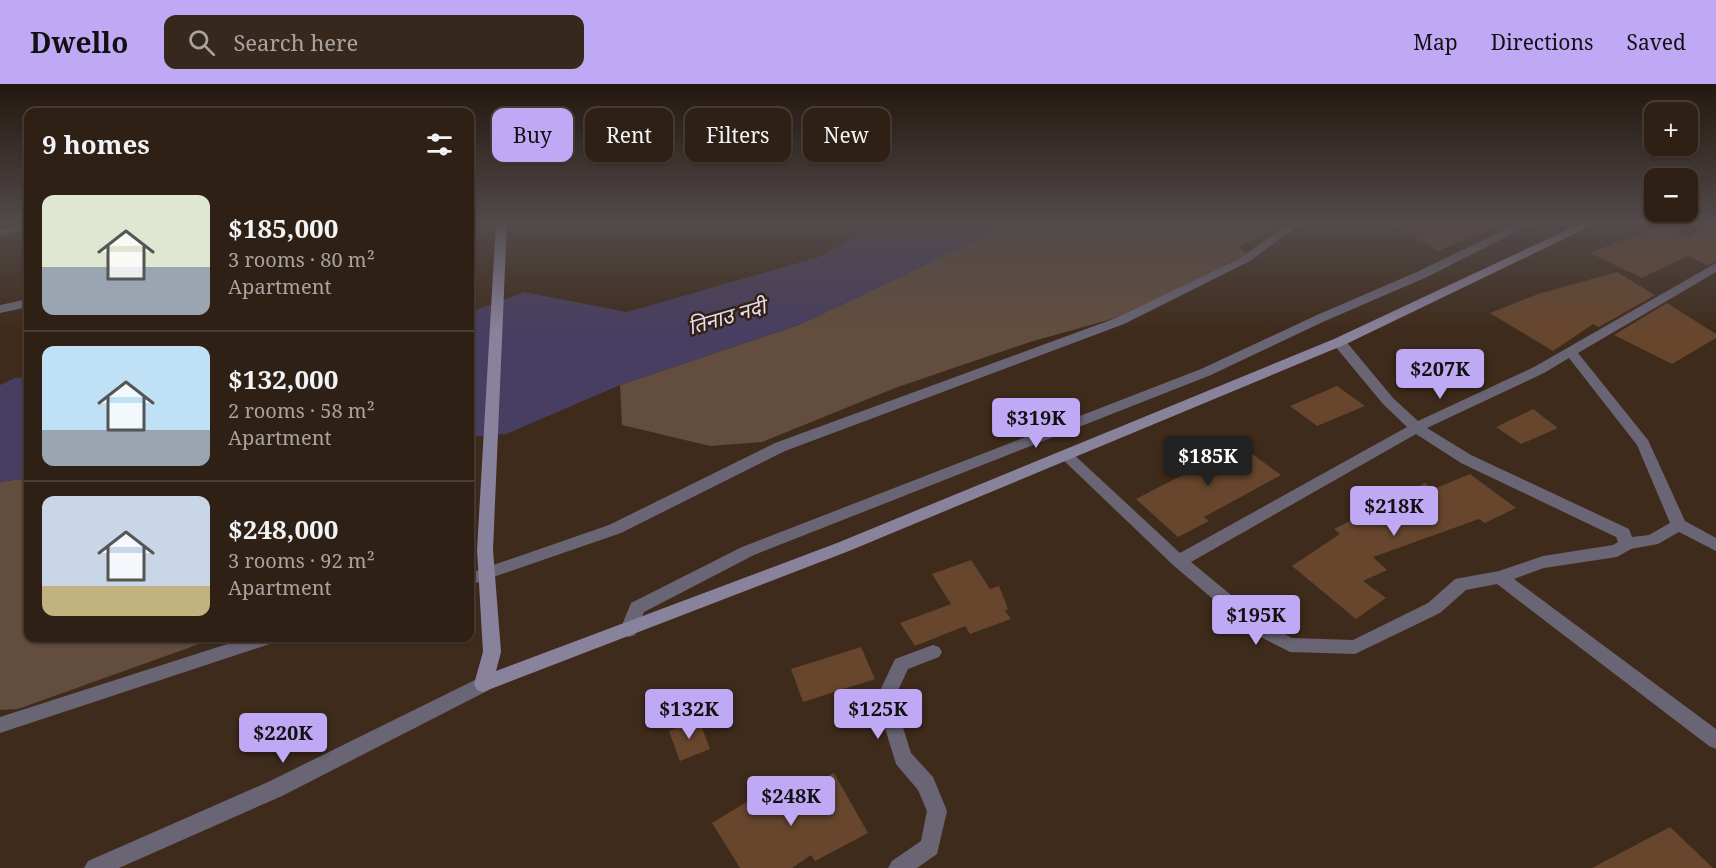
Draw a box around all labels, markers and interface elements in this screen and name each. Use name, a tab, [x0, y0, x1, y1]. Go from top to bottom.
search box	[164, 15, 584, 69]
text: Dwello	[30, 23, 128, 61]
icon: search	[185, 26, 218, 59]
text: Search here	[233, 27, 358, 57]
text: Map	[1413, 28, 1458, 56]
text: Directions	[1491, 28, 1593, 56]
text: Saved	[1626, 28, 1686, 56]
map controls	[1644, 102, 1698, 222]
button: +	[1644, 102, 1698, 156]
chip: Buy	[492, 108, 573, 162]
chip: Rent	[585, 108, 673, 162]
chip: Filters	[685, 108, 791, 162]
chip: New	[803, 108, 890, 162]
text: 9 homes	[42, 126, 150, 162]
icon: filters	[423, 128, 456, 161]
button: −	[1644, 168, 1698, 222]
text: $185,000	[228, 210, 338, 246]
icon: home	[90, 219, 162, 291]
text: 3 rooms · 80 m²	[228, 246, 375, 273]
text: Apartment	[228, 273, 332, 300]
water label: तिनाउ नदी	[685, 291, 772, 340]
pin: $207K	[1398, 349, 1482, 400]
text: $207K	[1410, 355, 1470, 382]
text: $132,000	[228, 361, 338, 397]
icon: home	[90, 370, 162, 442]
text: 2 rooms · 58 m²	[228, 397, 375, 424]
pin: $319K	[994, 398, 1078, 449]
text: $319K	[1006, 404, 1066, 431]
text: Apartment	[228, 424, 332, 451]
pin: $185K	[1166, 436, 1250, 487]
text: $185K	[1178, 442, 1238, 469]
pin: $218K	[1352, 486, 1436, 537]
text: $218K	[1364, 492, 1424, 519]
text: $248,000	[228, 511, 338, 547]
icon: home	[90, 520, 162, 592]
text: 3 rooms · 92 m²	[228, 547, 375, 574]
text: Apartment	[228, 574, 332, 601]
pin: $195K	[1214, 595, 1298, 646]
text: $195K	[1226, 601, 1286, 628]
pin: $132K	[647, 689, 731, 740]
pin: $125K	[836, 689, 920, 740]
text: $132K	[659, 695, 719, 722]
text: $125K	[848, 695, 908, 722]
pin: $220K	[241, 713, 325, 764]
text: $220K	[253, 719, 313, 746]
pin: $248K	[749, 776, 833, 827]
text: $248K	[761, 782, 821, 809]

